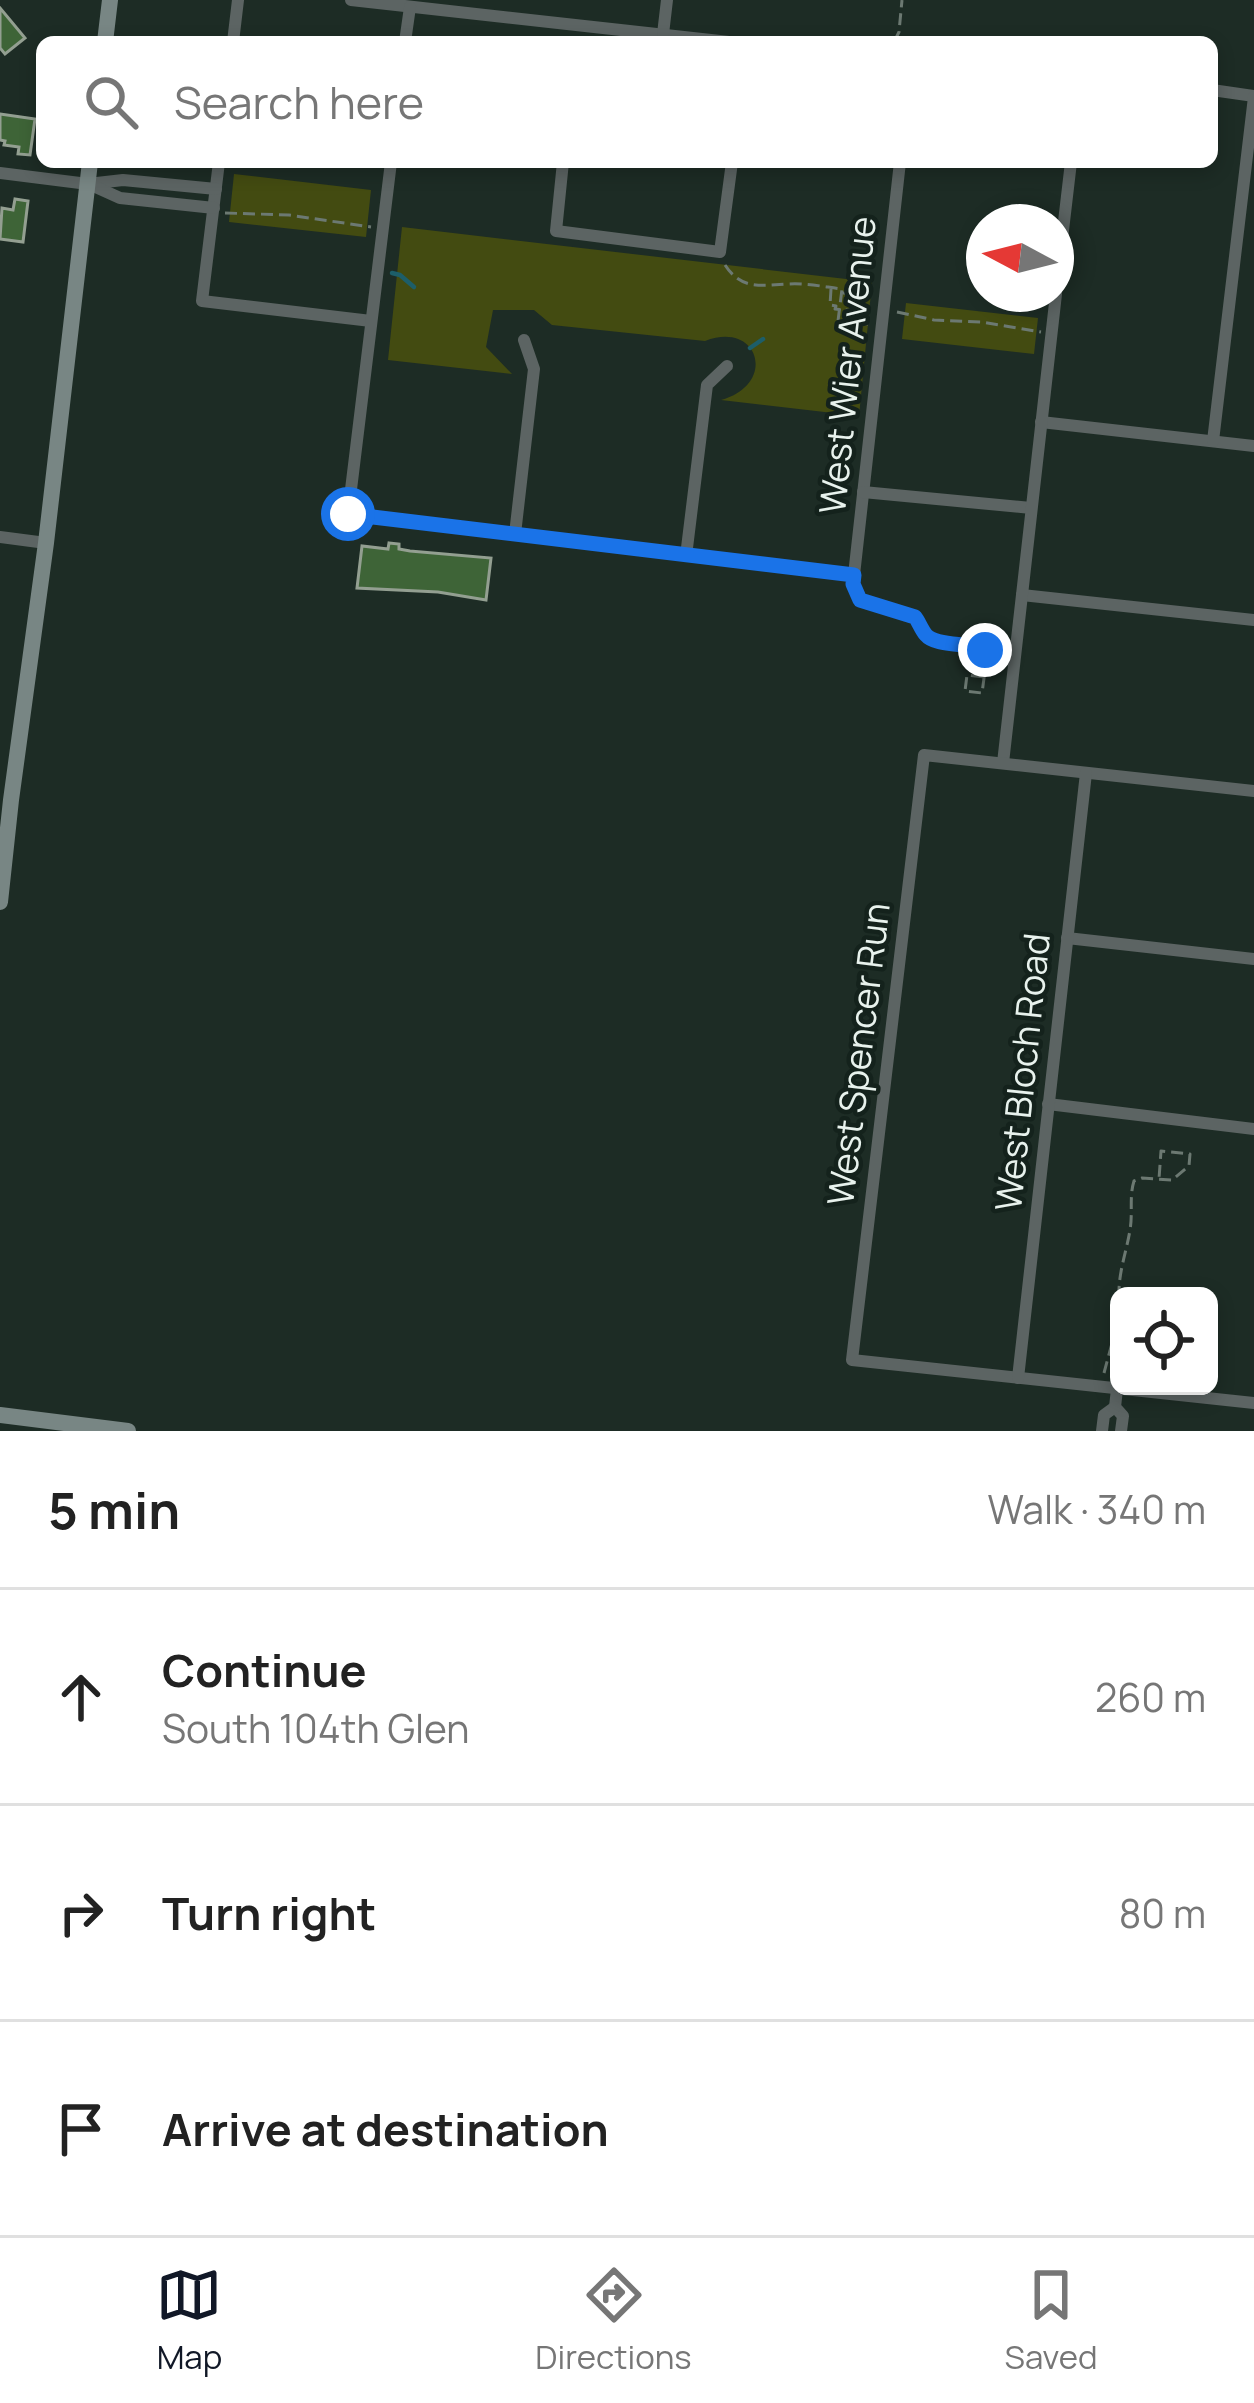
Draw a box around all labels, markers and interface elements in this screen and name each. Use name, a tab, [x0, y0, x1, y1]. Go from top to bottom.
search box	[36, 36, 1218, 168]
icon: search	[78, 69, 144, 135]
text: Search here	[174, 71, 424, 133]
north arrow	[966, 204, 1074, 312]
street label: West Wier Avenue	[807, 214, 887, 516]
route start	[321, 487, 375, 541]
route end	[958, 623, 1012, 677]
street label: West Spencer Run	[815, 900, 901, 1208]
street label: West Bloch Road	[983, 931, 1061, 1213]
map controls	[1110, 1287, 1218, 1395]
button: locate	[1110, 1287, 1218, 1395]
text: 5 min	[48, 1475, 180, 1544]
text: Walk · 340 m	[988, 1482, 1206, 1536]
text: Continue	[162, 1639, 367, 1701]
icon: ahead	[48, 1664, 114, 1730]
text: 260 m	[1095, 1670, 1206, 1724]
text: South 104th Glen	[162, 1701, 469, 1755]
icon: right	[48, 1880, 114, 1946]
text: Turn right	[162, 1882, 376, 1944]
text: 80 m	[1119, 1886, 1206, 1940]
icon: arrive	[48, 2096, 114, 2162]
text: Arrive at destination	[162, 2098, 609, 2160]
tab: Map	[156, 2262, 222, 2379]
tab: Directions	[535, 2262, 692, 2379]
tab: Saved	[1005, 2262, 1098, 2379]

